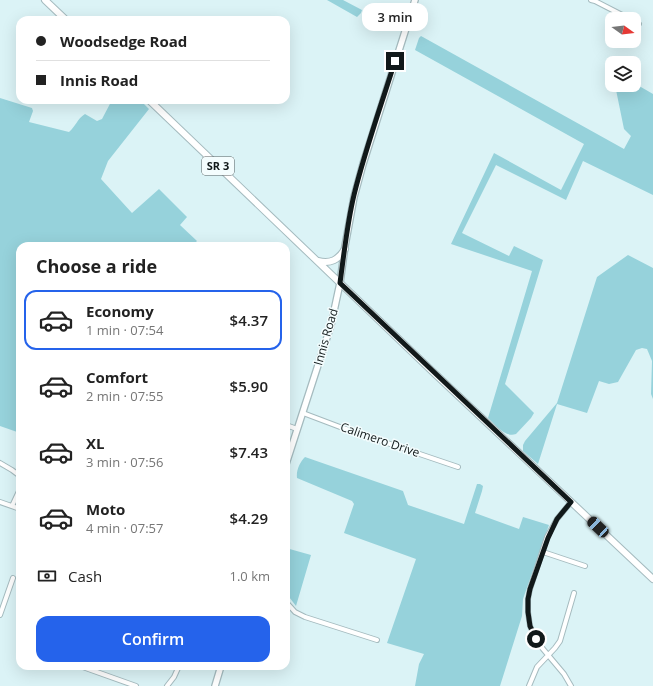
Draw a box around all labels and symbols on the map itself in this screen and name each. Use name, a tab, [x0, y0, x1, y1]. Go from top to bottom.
callout: 3 min	[362, 3, 428, 31]
north arrow	[605, 12, 641, 48]
route end	[386, 52, 404, 70]
road number: SR 3	[202, 157, 234, 175]
street label: Innis Road	[309, 306, 342, 367]
street label: Calimero Drive	[338, 418, 422, 461]
car	[585, 514, 611, 540]
route start	[527, 630, 545, 648]

